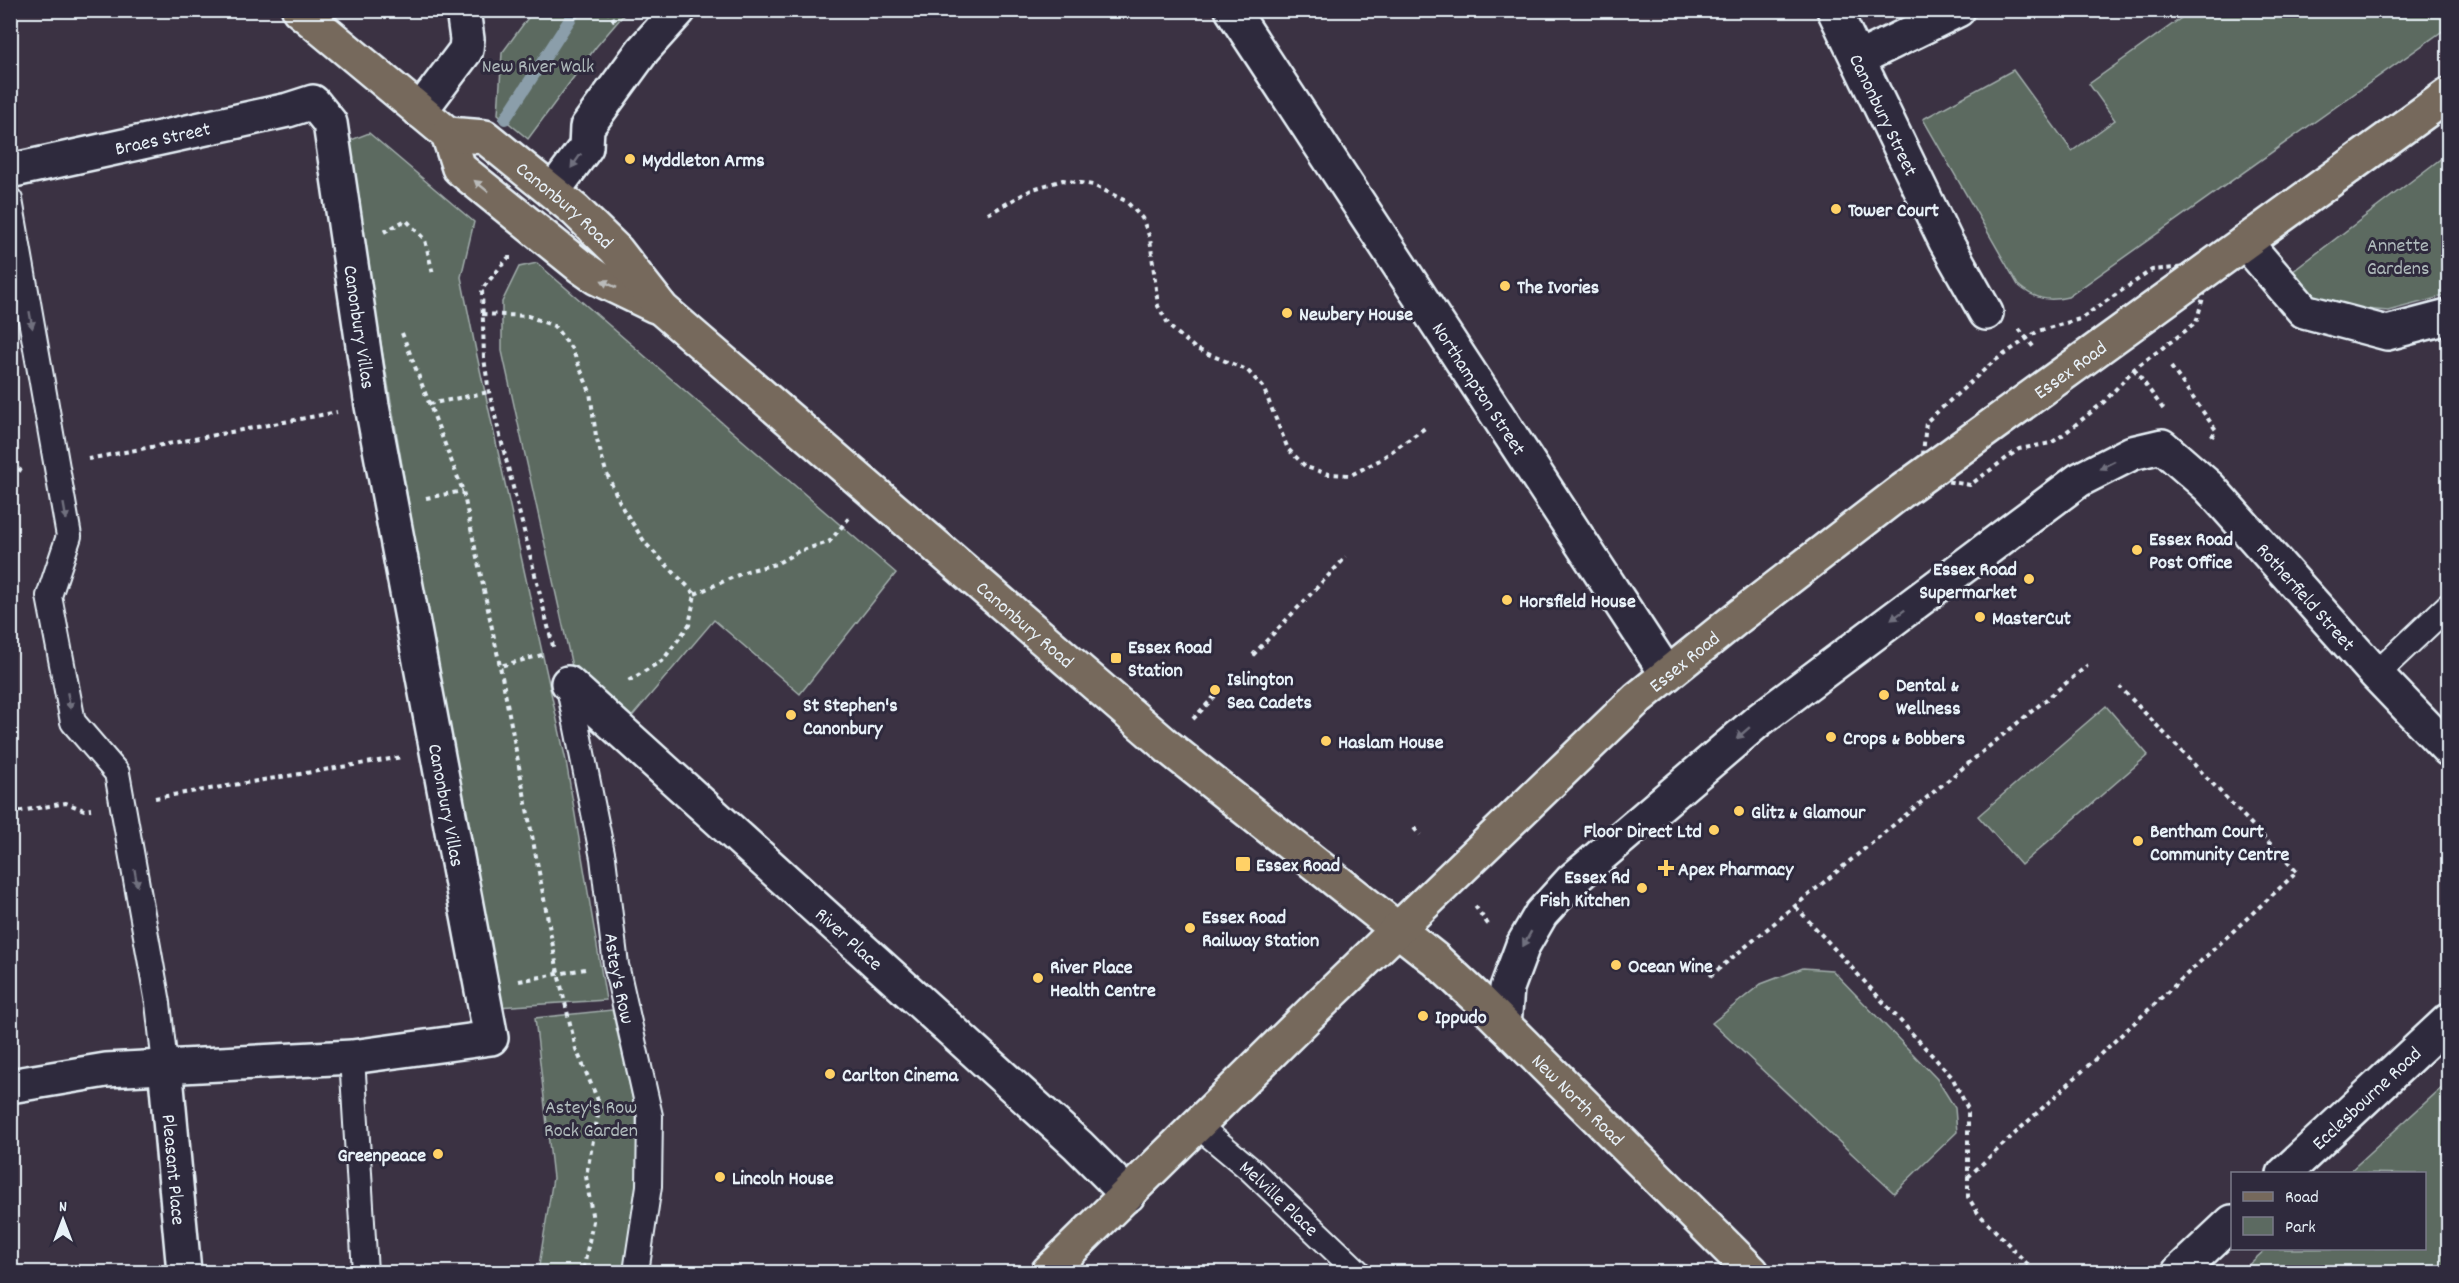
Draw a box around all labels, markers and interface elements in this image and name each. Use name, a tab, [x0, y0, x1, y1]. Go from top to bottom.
street label: Canonbury Street	[1840, 50, 1923, 182]
park label: New River Walk	[482, 54, 594, 82]
street label: Braes Street	[113, 116, 213, 165]
place label: Myddleton Arms	[642, 148, 765, 176]
marker: Myddleton Arms	[623, 152, 637, 166]
one-way arrow	[570, 153, 582, 169]
street label: Canonbury Road	[509, 156, 618, 257]
one-way arrow	[474, 181, 489, 193]
place label: Tower Court	[1848, 198, 1940, 226]
marker: Tower Court	[1829, 202, 1843, 216]
park label: Annette Gardens	[2367, 233, 2429, 284]
street label: Canonbury Villas	[334, 264, 380, 391]
place label: The Ivories	[1517, 275, 1599, 303]
one-way arrow	[600, 279, 617, 288]
marker: The Ivories	[1498, 279, 1512, 293]
place label: Newbery House	[1299, 302, 1413, 330]
marker: Newbery House	[1280, 306, 1294, 320]
one-way arrow	[27, 311, 36, 330]
street label: Northampton Street	[1423, 318, 1531, 462]
street label: Essex Road	[2029, 336, 2114, 408]
one-way arrow	[2099, 460, 2116, 470]
one-way arrow	[61, 503, 70, 522]
place label: Essex Road Post Office	[2149, 527, 2233, 578]
street label: Rotherfield Street	[2248, 538, 2360, 659]
marker: Essex Road Post Office	[2130, 543, 2144, 557]
place label: Essex Road Supermarket	[1919, 557, 2018, 608]
marker: Essex Road Supermarket	[2022, 572, 2036, 586]
street label: Canonbury Road	[969, 576, 1079, 676]
place label: Horsfield House	[1519, 589, 1636, 617]
marker: Horsfield House	[1500, 593, 1514, 607]
place label: MasterCut	[1992, 606, 2072, 634]
one-way arrow	[1890, 608, 1905, 620]
marker: MasterCut	[1973, 610, 1987, 624]
street label: Essex Road	[1644, 626, 1727, 701]
place label: Essex Road Station	[1128, 635, 1212, 686]
marker: Essex Road Station	[1109, 651, 1123, 665]
place label: Islington Sea Cadets	[1227, 667, 1312, 718]
place label: Dental & Wellness	[1896, 673, 1961, 724]
marker: Islington Sea Cadets	[1208, 683, 1222, 697]
marker: Dental & Wellness	[1877, 688, 1891, 702]
one-way arrow	[65, 692, 74, 711]
place label: St Stephen's Canonbury	[803, 693, 898, 744]
marker: St Stephen's Canonbury	[784, 708, 798, 722]
place label: Crops & Bobbers	[1843, 726, 1965, 754]
one-way arrow	[1735, 727, 1751, 740]
place label: Haslam House	[1338, 730, 1444, 758]
marker: Crops & Bobbers	[1824, 730, 1838, 744]
marker: Haslam House	[1319, 734, 1333, 748]
street label: Canonbury Villas	[419, 742, 469, 869]
place label: Glitz & Glamour	[1751, 800, 1866, 828]
marker: Glitz & Glamour	[1732, 804, 1746, 818]
place label: Floor Direct Ltd	[1583, 819, 1702, 847]
place label: Bentham Court Community Centre	[2150, 819, 2290, 870]
marker: Floor Direct Ltd	[1707, 823, 1721, 837]
marker: Bentham Court Community Centre	[2131, 834, 2145, 848]
place label: Essex Road	[1256, 853, 1340, 881]
marker: Essex Road	[1234, 855, 1252, 873]
place label: Apex Pharmacy	[1678, 857, 1794, 885]
marker: Apex Pharmacy	[1659, 861, 1673, 875]
place label: Essex Rd Fish Kitchen	[1540, 865, 1630, 916]
one-way arrow	[132, 869, 141, 888]
marker: Essex Rd Fish Kitchen	[1635, 881, 1649, 895]
street label: River Place	[808, 902, 888, 979]
place label: Essex Road Railway Station	[1202, 905, 1319, 956]
marker: Essex Road Railway Station	[1183, 921, 1197, 935]
one-way arrow	[1522, 931, 1532, 948]
street label: Astey's Row	[595, 932, 640, 1027]
place label: Ocean Wine	[1628, 954, 1713, 982]
place label: River Place Health Centre	[1050, 955, 1156, 1006]
marker: Ocean Wine	[1609, 958, 1623, 972]
marker: River Place Health Centre	[1031, 971, 1045, 985]
place label: Ippudo	[1435, 1005, 1487, 1033]
marker: Ippudo	[1416, 1009, 1430, 1023]
street label: Ecclesbourne Road	[2307, 1041, 2429, 1158]
street label: New North Road	[1524, 1049, 1629, 1154]
place label: Carlton Cinema	[842, 1063, 959, 1091]
marker: Carlton Cinema	[823, 1067, 837, 1081]
park label: Astey's Row Rock Garden	[544, 1095, 638, 1146]
street label: Pleasant Place	[153, 1113, 191, 1227]
place label: Greenpeace	[337, 1143, 426, 1171]
marker: Greenpeace	[431, 1147, 445, 1161]
street label: Melville Place	[1232, 1155, 1324, 1244]
place label: Lincoln House	[732, 1166, 834, 1194]
marker: Lincoln House	[713, 1170, 727, 1184]
legend	[2231, 1172, 2426, 1250]
text: Road	[2285, 1186, 2319, 1211]
north arrow	[33, 1190, 93, 1250]
text: N	[59, 1196, 67, 1219]
text: Park	[2285, 1216, 2316, 1241]

